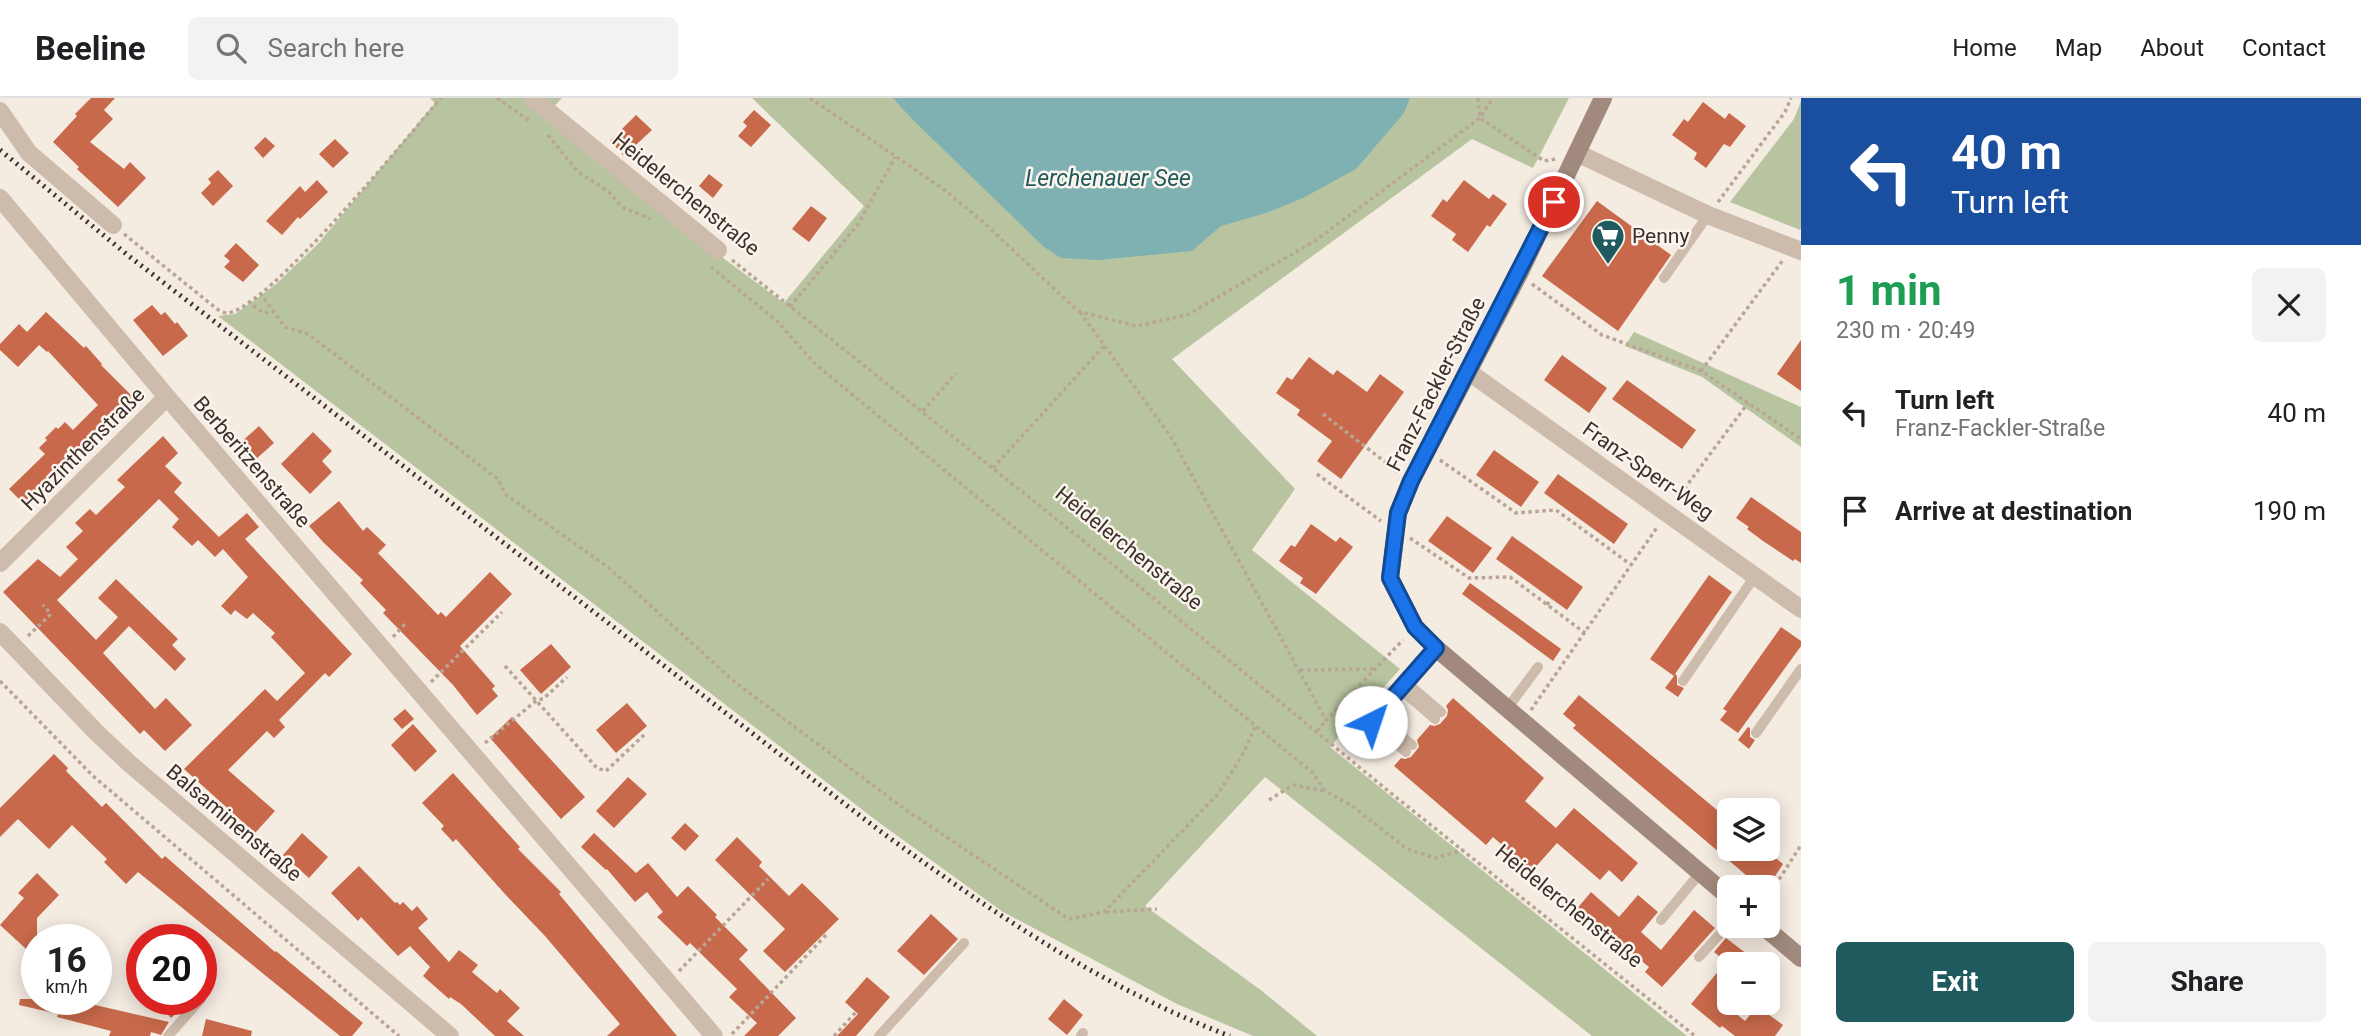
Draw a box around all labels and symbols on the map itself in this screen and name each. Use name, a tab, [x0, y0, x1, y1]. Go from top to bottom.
street label: Heidelerchenstraße	[608, 127, 764, 261]
water label: Lerchenauer See	[1025, 165, 1191, 192]
pin	[1524, 172, 1584, 232]
supermarket icon: Penny	[1589, 217, 1627, 266]
place label: Penny	[1632, 224, 1689, 248]
street label: Franz-Fackler-Straße	[1382, 293, 1490, 475]
street label: Hyazinthenstraße	[17, 383, 149, 515]
street label: Berberitzenstraße	[189, 392, 315, 532]
street label: Franz-Sperr-Weg	[1578, 417, 1718, 525]
street label: Heidelerchenstraße	[1051, 481, 1207, 615]
position arrow	[1334, 685, 1408, 759]
street label: Balsaminenstraße	[161, 759, 307, 887]
street label: Heidelerchenstraße	[1491, 839, 1647, 973]
speed limit sign: 20	[126, 924, 217, 1015]

